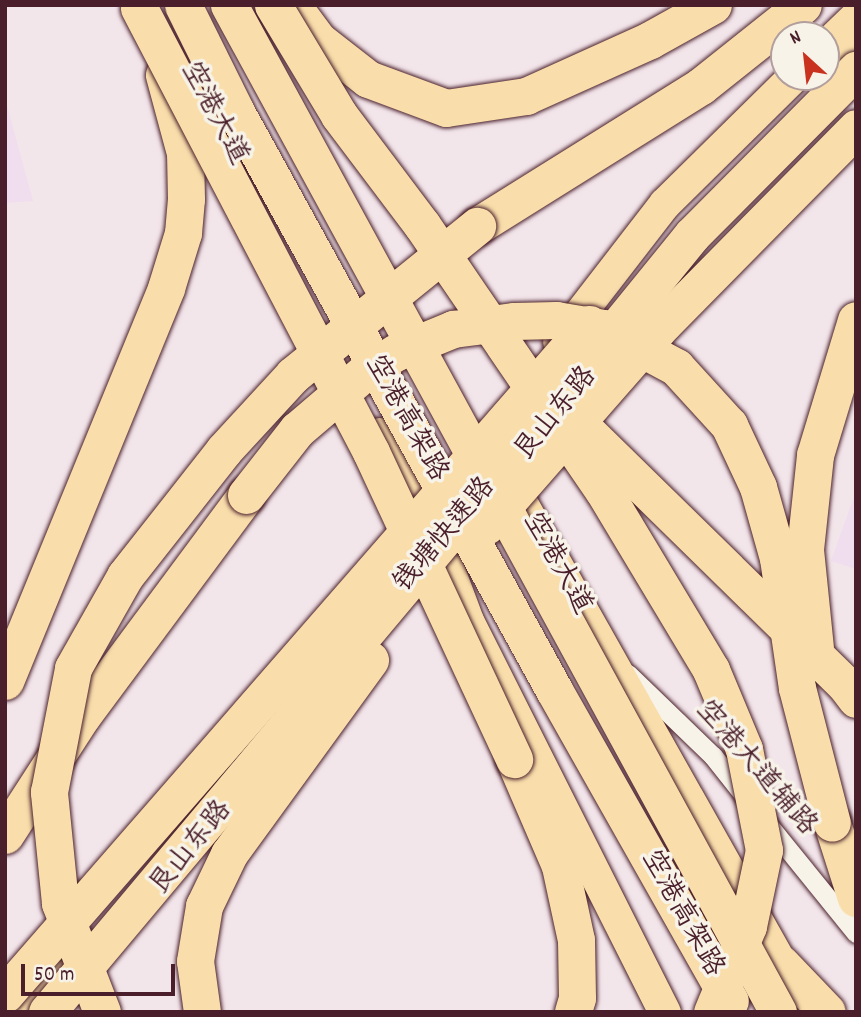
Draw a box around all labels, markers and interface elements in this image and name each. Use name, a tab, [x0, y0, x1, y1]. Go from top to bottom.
north arrow	[770, 21, 840, 91]
text: N	[786, 24, 806, 53]
street label: 空港大道	[172, 57, 254, 171]
street label: 空港高架路	[356, 350, 454, 488]
street label: 艮山东路	[509, 361, 605, 469]
street label: 钱塘快速路	[388, 472, 504, 600]
street label: 空港大道	[514, 507, 598, 621]
street label: 空港大道辅路	[687, 695, 823, 843]
street label: 艮山东路	[144, 795, 240, 903]
street label: 空港高架路	[632, 845, 730, 983]
scale bar	[24, 950, 178, 994]
text: 50 m	[34, 961, 74, 991]

